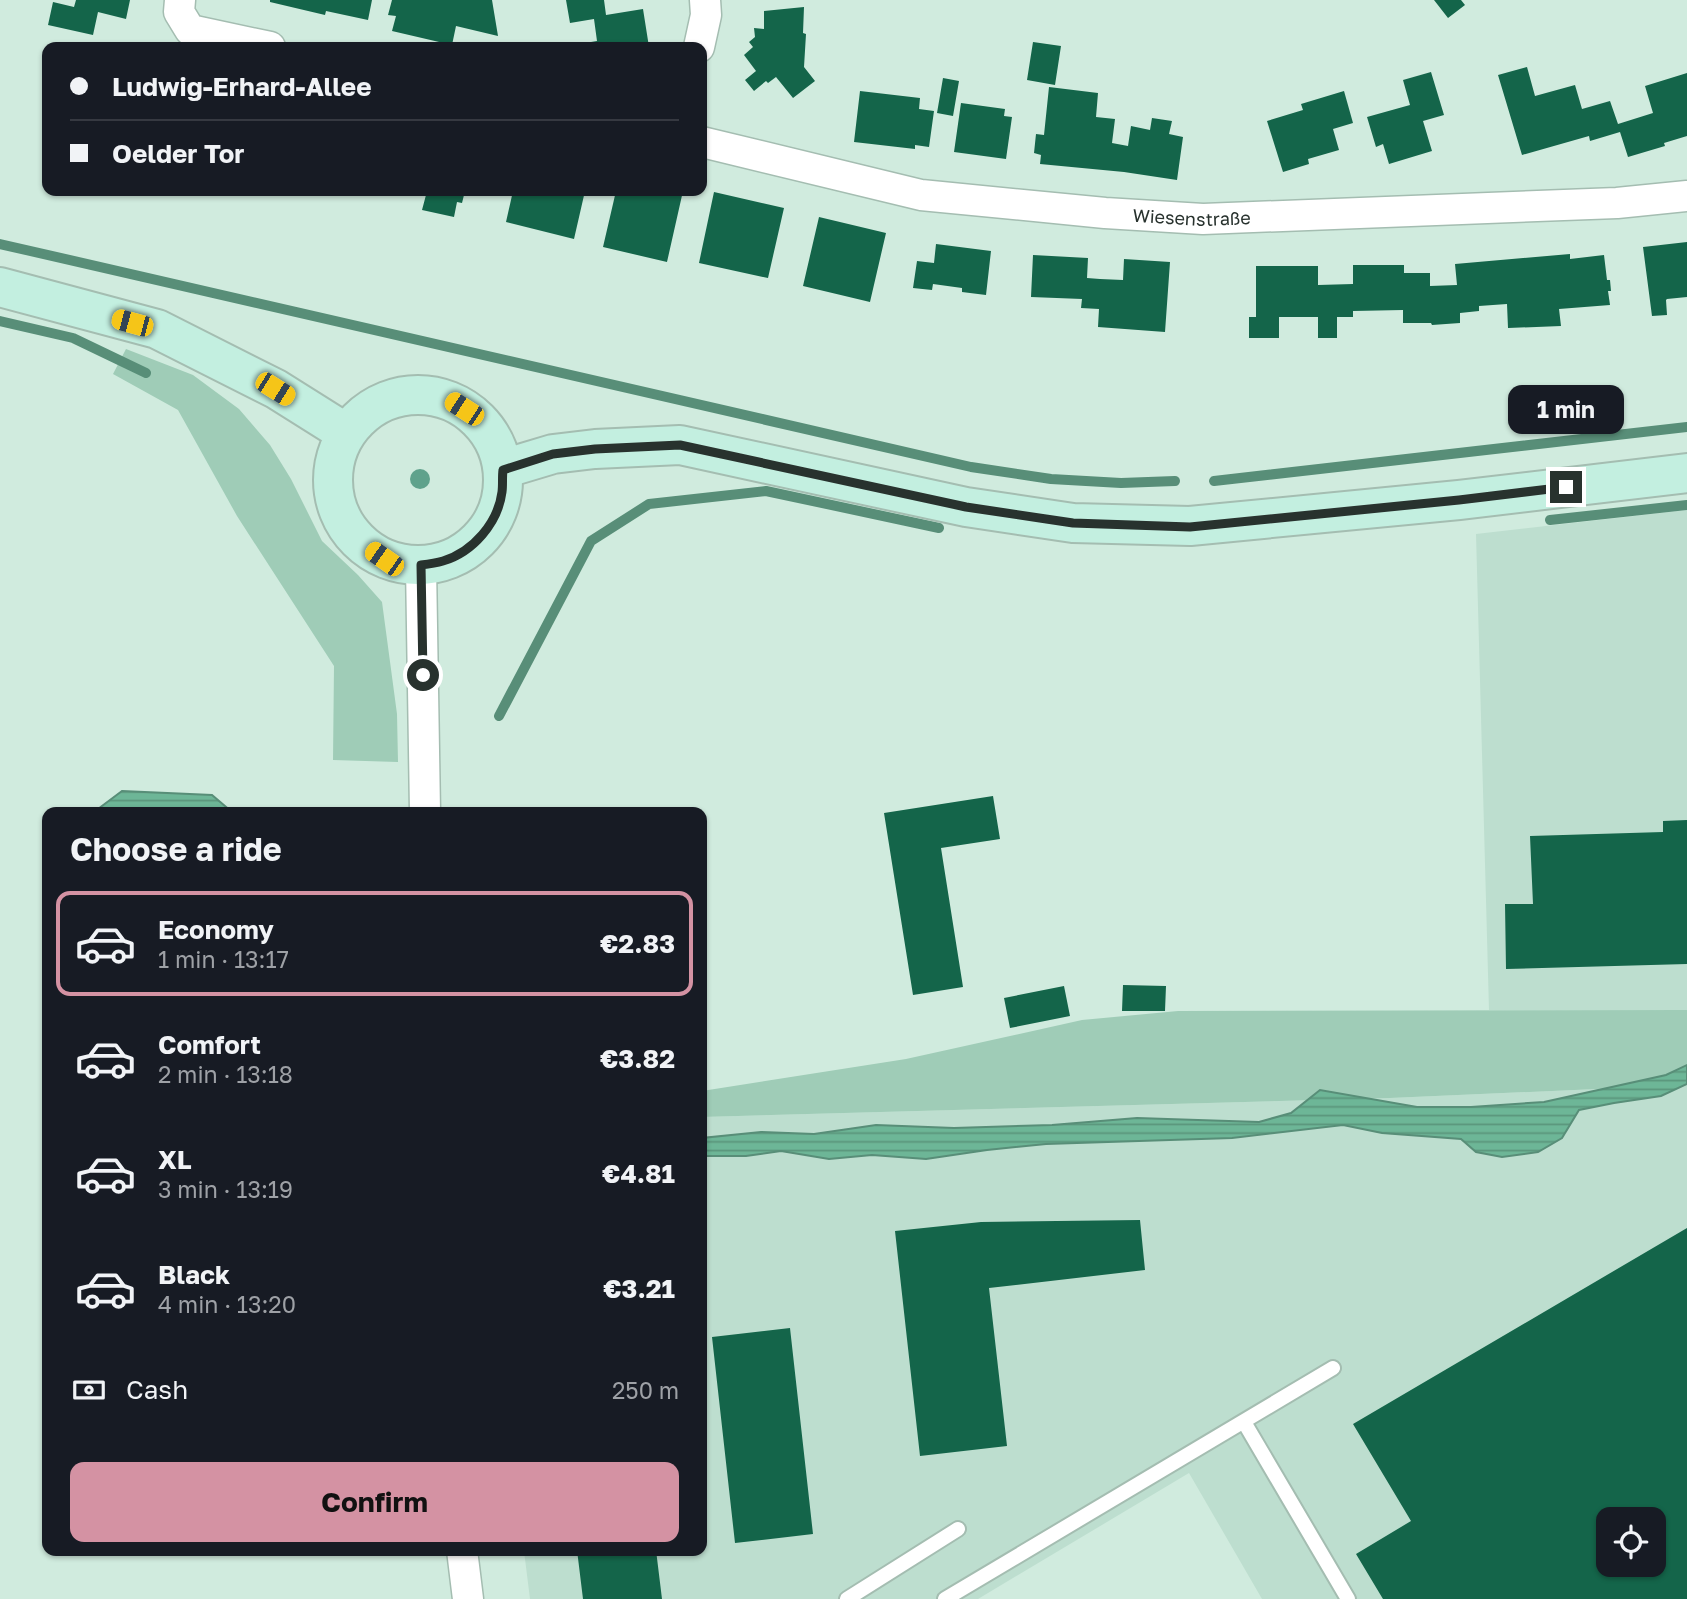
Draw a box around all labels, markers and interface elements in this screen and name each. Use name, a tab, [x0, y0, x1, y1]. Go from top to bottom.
text: Ludwig-Erhard-Allee	[112, 71, 372, 102]
text: Oelder Tor	[112, 138, 244, 169]
street label: Wiesenstraße	[1132, 204, 1251, 230]
car	[109, 307, 156, 339]
car	[252, 369, 299, 409]
callout: 1 min	[1508, 386, 1624, 434]
car	[441, 389, 488, 429]
text: 1 min	[1537, 395, 1595, 423]
route end	[1550, 471, 1582, 503]
car	[361, 538, 408, 580]
route start	[407, 659, 439, 691]
text: Choose a ride	[70, 830, 282, 868]
icon: car	[74, 912, 137, 975]
text: Economy	[158, 914, 274, 945]
text: €2.83	[600, 928, 675, 959]
text: 1 min · 13:17	[158, 945, 289, 973]
icon: car	[74, 1027, 137, 1090]
text: Comfort	[158, 1029, 261, 1060]
text: €3.82	[600, 1043, 675, 1074]
text: 2 min · 13:18	[158, 1060, 293, 1088]
icon: car	[74, 1142, 137, 1205]
text: XL	[158, 1144, 192, 1175]
text: €4.81	[602, 1158, 675, 1189]
text: 3 min · 13:19	[158, 1175, 293, 1203]
icon: car	[74, 1257, 137, 1320]
text: Black	[158, 1259, 230, 1290]
text: €3.21	[603, 1273, 675, 1304]
text: 4 min · 13:20	[158, 1290, 296, 1318]
icon: cash	[70, 1371, 108, 1409]
text: Cash	[126, 1374, 188, 1405]
text: 250 m	[612, 1376, 679, 1404]
button: Confirm	[70, 1462, 679, 1542]
map controls	[1596, 1507, 1666, 1577]
button: locate	[1596, 1507, 1666, 1577]

